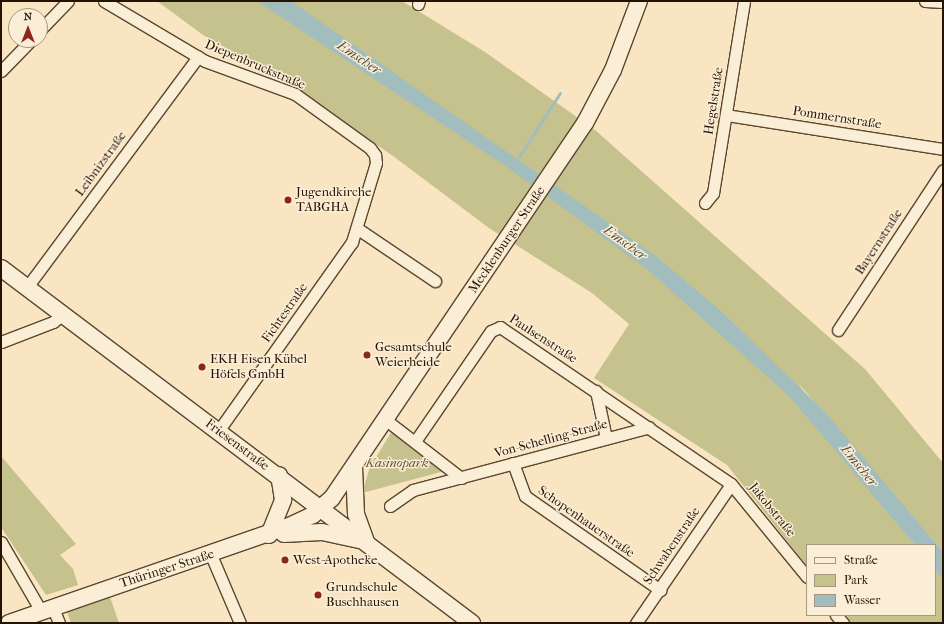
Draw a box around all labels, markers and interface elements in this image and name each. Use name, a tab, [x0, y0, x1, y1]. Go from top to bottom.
north arrow	[8, 8, 48, 48]
text: N	[24, 10, 32, 23]
street label: Diepenbruckstraße	[202, 37, 308, 93]
water label: Emscher	[334, 37, 384, 79]
street label: Hegelstraße	[701, 66, 727, 136]
street label: Pommernstraße	[791, 103, 883, 133]
street label: Leibnizstraße	[72, 128, 130, 200]
street label: Mecklenburger Straße	[465, 184, 549, 296]
place label: Jugendkirche TABGHA	[296, 185, 371, 216]
marker: Jugendkirche TABGHA	[283, 195, 293, 205]
street label: Bayernstraße	[852, 206, 906, 278]
water label: Emscher	[600, 222, 650, 264]
street label: Fichtestraße	[259, 280, 311, 346]
street label: Paulsenstraße	[506, 311, 580, 367]
place label: Gesamtschule Weierheide	[375, 340, 452, 371]
marker: Gesamtschule Weierheide	[362, 350, 372, 360]
place label: EKH Eisen Kübel Höfels GmbH	[210, 352, 307, 383]
marker: EKH Eisen Kübel Höfels GmbH	[197, 362, 207, 372]
street label: Friesenstraße	[202, 416, 272, 474]
street label: Von-Schelling-Straße	[493, 416, 609, 462]
water label: Emscher	[837, 442, 881, 490]
park label: Kasinopark	[366, 455, 428, 471]
street label: Jakobstraße	[745, 480, 799, 540]
street label: Schopenhauerstraße	[535, 483, 637, 561]
street label: Schwabenstraße	[640, 504, 704, 588]
legend	[806, 544, 936, 616]
street label: Thüringer Straße	[118, 546, 216, 592]
place label: West-Apotheke	[293, 552, 377, 568]
text: Straße	[844, 553, 878, 567]
marker: West-Apotheke	[280, 555, 290, 565]
text: Park	[844, 573, 868, 587]
place label: Grundschule Buschhausen	[326, 580, 399, 611]
marker: Grundschule Buschhausen	[313, 590, 323, 600]
text: Wasser	[844, 593, 880, 607]

